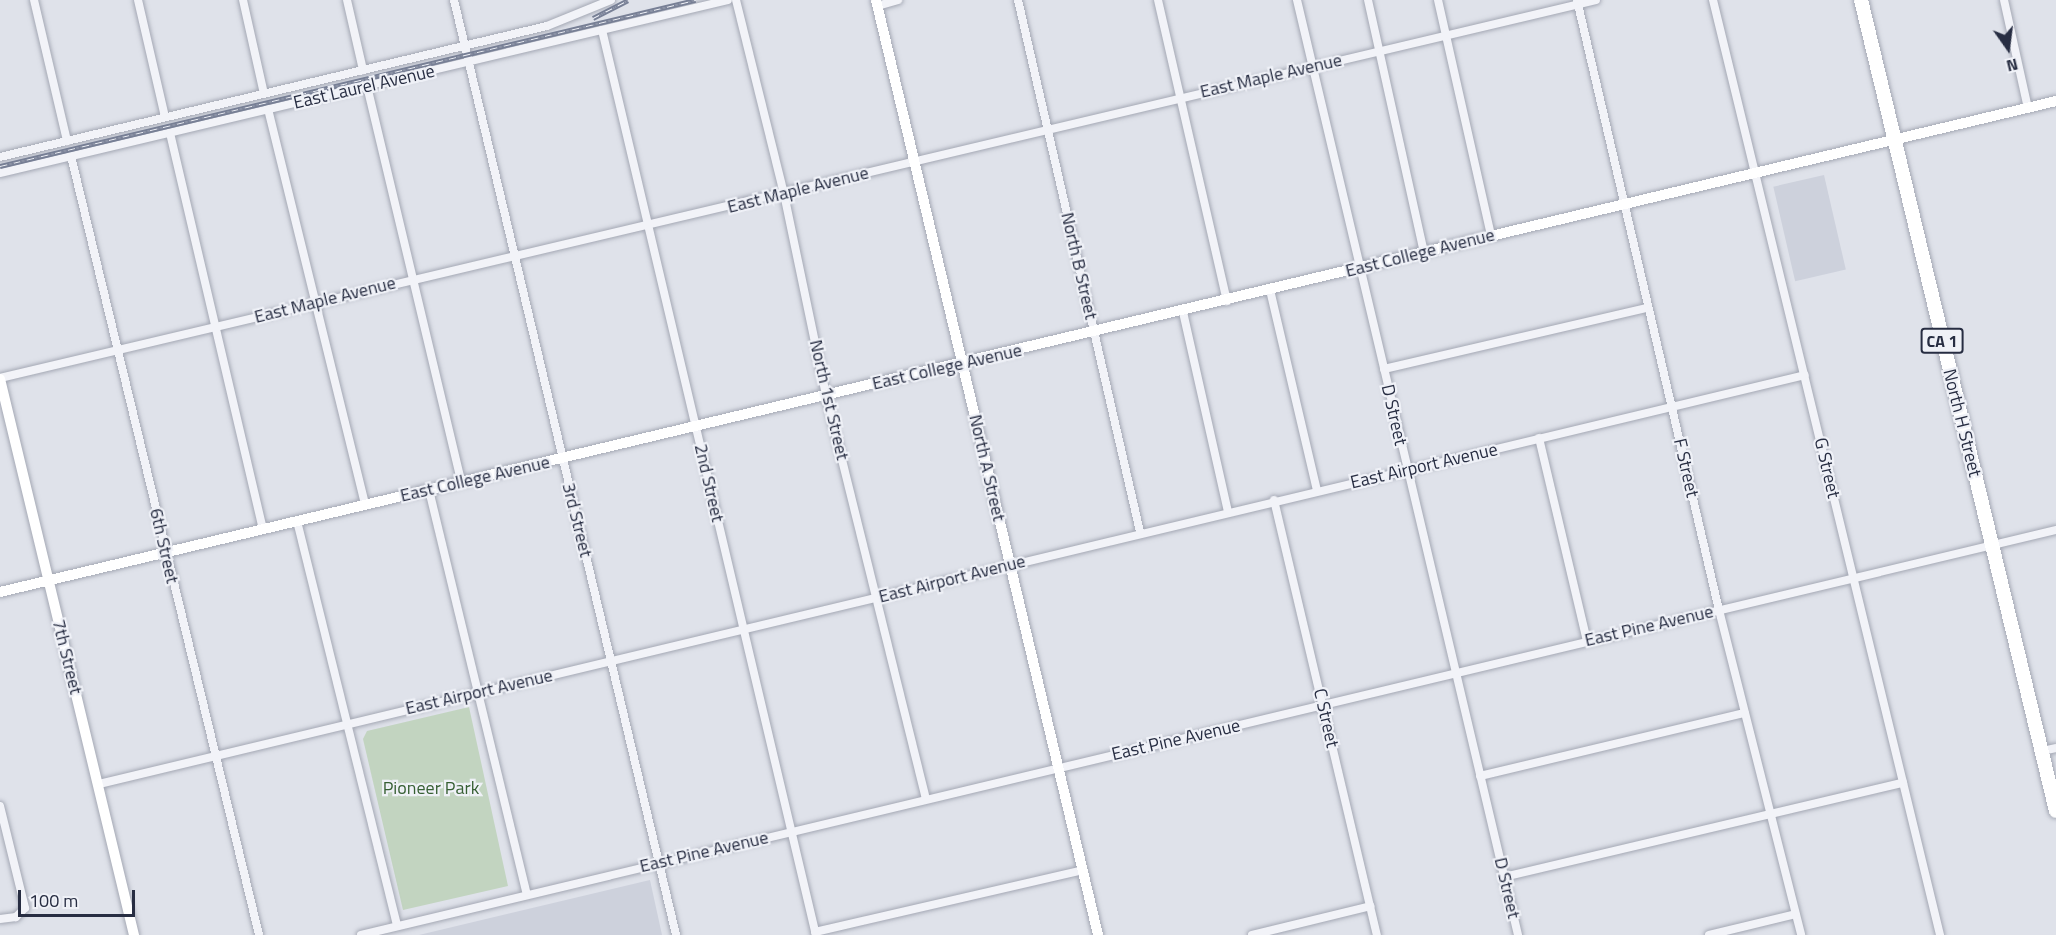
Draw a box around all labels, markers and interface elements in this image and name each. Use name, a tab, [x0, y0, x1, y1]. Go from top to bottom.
north arrow	[1978, 18, 2038, 78]
street label: East Maple Avenue	[1198, 49, 1344, 103]
text: N	[2004, 52, 2021, 78]
street label: East Laurel Avenue	[291, 60, 437, 114]
street label: East Maple Avenue	[725, 162, 871, 218]
street label: North B Street	[1056, 210, 1102, 322]
street label: East College Avenue	[1343, 224, 1497, 282]
street label: East Maple Avenue	[252, 272, 398, 328]
road number: CA 1	[1920, 328, 1964, 354]
street label: North 1st Street	[805, 338, 853, 462]
street label: East College Avenue	[870, 339, 1024, 395]
street label: North H Street	[1938, 367, 1986, 479]
street label: D Street	[1377, 382, 1411, 448]
street label: North A Street	[964, 413, 1010, 523]
street label: F Street	[1669, 436, 1703, 500]
street label: G Street	[1810, 436, 1844, 500]
street label: East Airport Avenue	[1348, 439, 1500, 493]
street label: 2nd Street	[690, 442, 728, 524]
street label: East College Avenue	[398, 451, 552, 507]
street label: 3rd Street	[557, 481, 597, 559]
street label: 6th Street	[145, 506, 183, 586]
street label: East Airport Avenue	[876, 550, 1028, 608]
street label: East Pine Avenue	[1583, 601, 1715, 651]
street label: 7th Street	[47, 617, 87, 697]
street label: East Airport Avenue	[403, 665, 555, 719]
street label: C Street	[1309, 686, 1343, 750]
street label: East Pine Avenue	[1110, 715, 1242, 765]
park label: Pioneer Park	[383, 777, 479, 799]
street label: East Pine Avenue	[638, 827, 770, 877]
street label: D Street	[1490, 855, 1524, 921]
scale bar	[21, 878, 138, 916]
text: 100 m	[29, 887, 78, 914]

